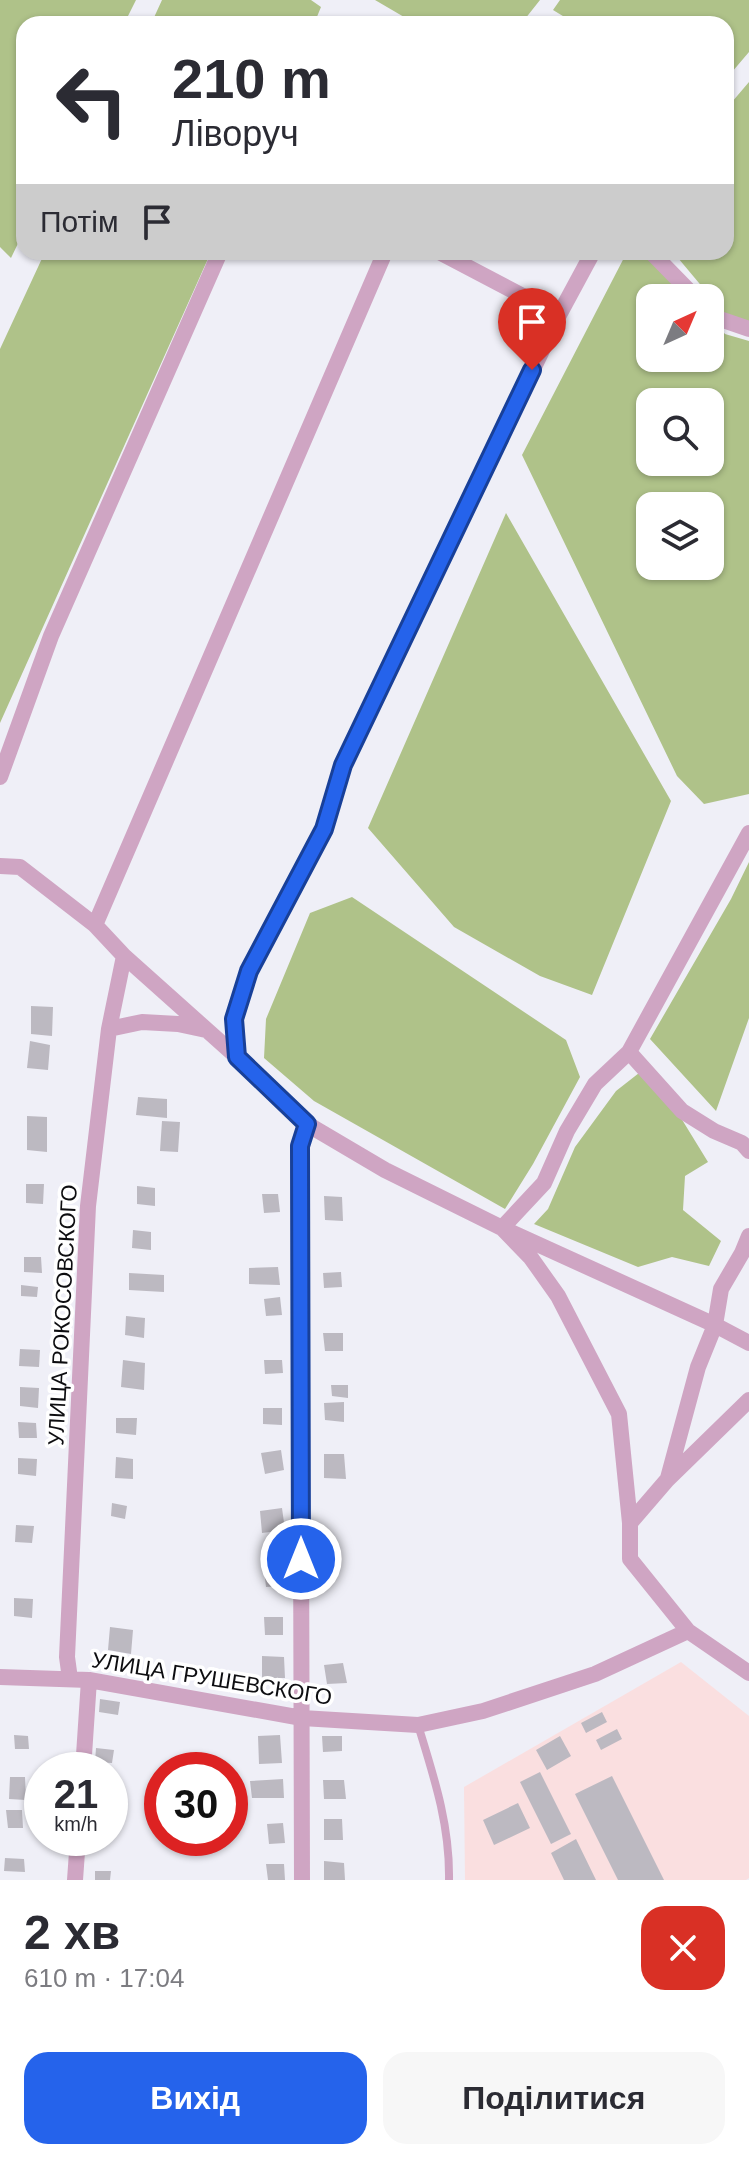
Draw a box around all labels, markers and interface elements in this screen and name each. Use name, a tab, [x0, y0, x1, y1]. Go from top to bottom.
text: 210 m	[172, 47, 331, 110]
icon: left	[40, 48, 144, 152]
text: Ліворуч	[172, 113, 299, 154]
icon: arrive	[135, 200, 179, 244]
text: Потім	[40, 205, 119, 238]
north arrow	[636, 284, 724, 372]
map controls	[636, 284, 724, 580]
pin	[498, 288, 566, 370]
icon: arrive	[510, 300, 554, 344]
button: search	[636, 388, 724, 476]
button: layers	[636, 492, 724, 580]
street label: УЛИЦА РОКОСОВСКОГО	[43, 1184, 82, 1446]
position arrow	[259, 1517, 343, 1601]
street label: УЛИЦА ГРУШЕВСКОГО	[90, 1647, 334, 1710]
speed limit sign: 30	[144, 1752, 248, 1856]
text: 21	[54, 1772, 98, 1816]
text: km/h	[54, 1813, 98, 1835]
text: 2 хв	[24, 1906, 120, 1959]
button: close	[641, 1906, 725, 1990]
text: 610 m · 17:04	[24, 1963, 184, 1993]
button: Вихід	[24, 2052, 367, 2144]
button: Поділитися	[383, 2052, 725, 2144]

